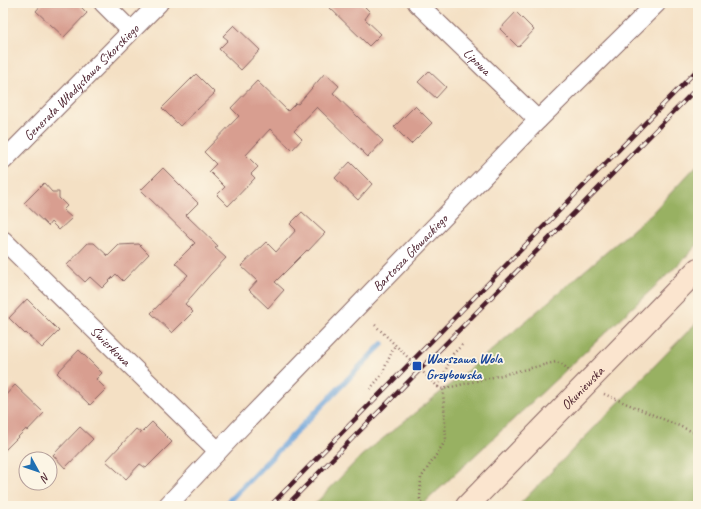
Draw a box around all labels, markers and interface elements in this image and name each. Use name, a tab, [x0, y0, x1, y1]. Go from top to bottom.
street label: Generała Władysława Sikorskiego	[20, 19, 143, 144]
street label: Lipowa	[460, 44, 496, 79]
street label: Bartosza Głowackiego	[368, 209, 452, 295]
street label: Świerkowa	[87, 322, 135, 370]
place label: Warszawa Wola Grzybowska	[426, 350, 504, 383]
marker: Warszawa Wola Grzybowska	[411, 360, 423, 372]
street label: Okuniewska	[557, 362, 608, 413]
north arrow	[18, 451, 58, 491]
text: N	[37, 470, 53, 486]

